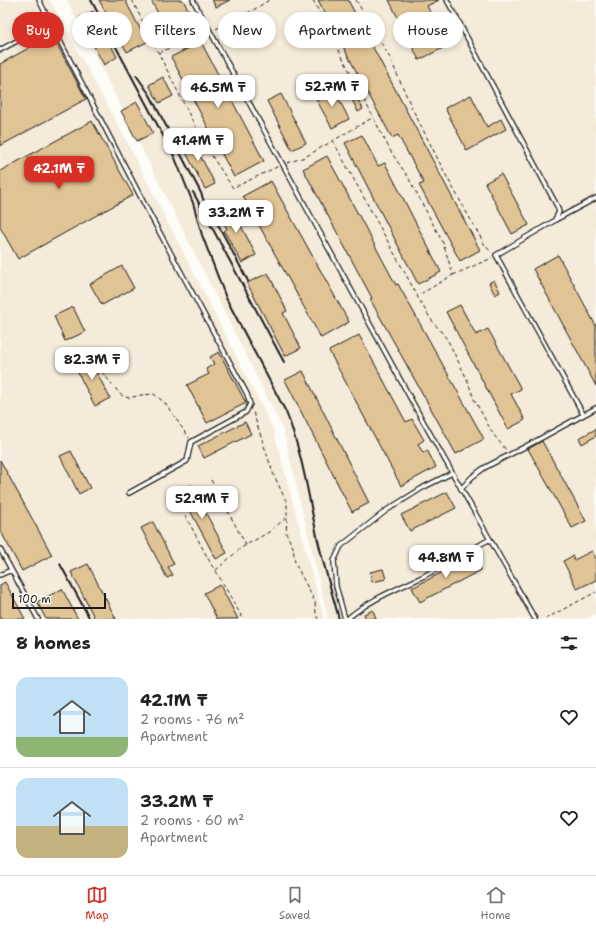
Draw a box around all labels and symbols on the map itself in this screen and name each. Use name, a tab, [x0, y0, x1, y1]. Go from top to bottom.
pin: 52.7M ₸	[295, 74, 369, 108]
pin: 46.5M ₸	[181, 75, 255, 109]
pin: 41.4M ₸	[161, 128, 235, 162]
pin: 42.1M ₸	[22, 156, 96, 190]
pin: 33.2M ₸	[199, 200, 273, 234]
pin: 82.3M ₸	[55, 347, 129, 381]
pin: 52.9M ₸	[165, 486, 239, 520]
pin: 44.8M ₸	[409, 545, 483, 579]
scale bar	[12, 591, 106, 610]

